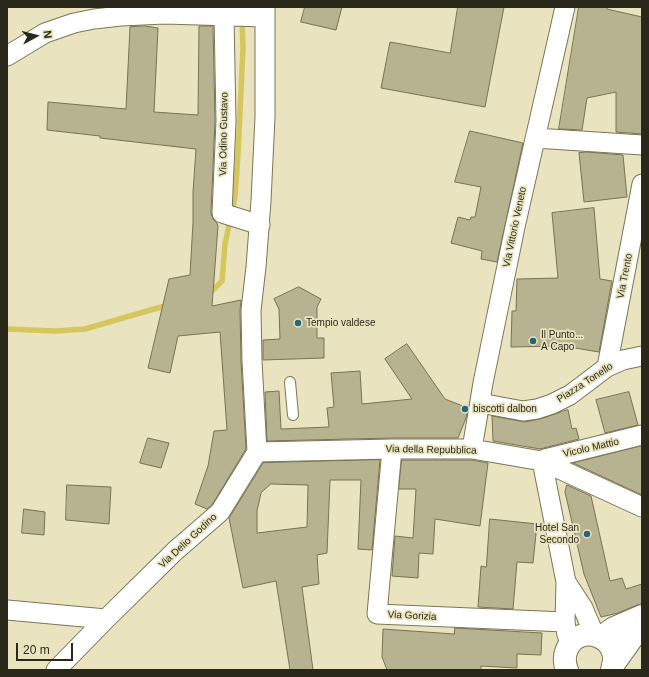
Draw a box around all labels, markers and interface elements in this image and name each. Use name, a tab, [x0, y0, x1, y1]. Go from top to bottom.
north arrow	[16, 16, 56, 56]
text: N	[41, 30, 54, 39]
street label: Via Odino Gustavo	[217, 92, 231, 176]
street label: Via Vittorio Veneto	[501, 186, 529, 268]
street label: Via Trento	[615, 252, 635, 300]
place label: Tempio valdese	[306, 317, 375, 329]
marker: Tempio valdese	[293, 318, 303, 328]
place label: Il Punto... A Capo	[541, 329, 583, 352]
marker: Il Punto... A Capo	[528, 336, 538, 346]
street label: Piazza Tonello	[555, 360, 615, 406]
place label: biscotti dalbon	[473, 403, 537, 415]
marker: biscotti dalbon	[460, 404, 470, 414]
street label: Vicolo Mattio	[562, 436, 620, 460]
street label: Via della Repubblica	[385, 443, 477, 457]
street label: Via Delio Godino	[157, 511, 219, 571]
place label: Hotel San Secondo	[535, 522, 579, 546]
marker: Hotel San Secondo	[582, 529, 592, 539]
street label: Via Gorizia	[387, 609, 437, 623]
scale bar	[18, 635, 75, 661]
text: 20 m	[23, 643, 50, 657]

